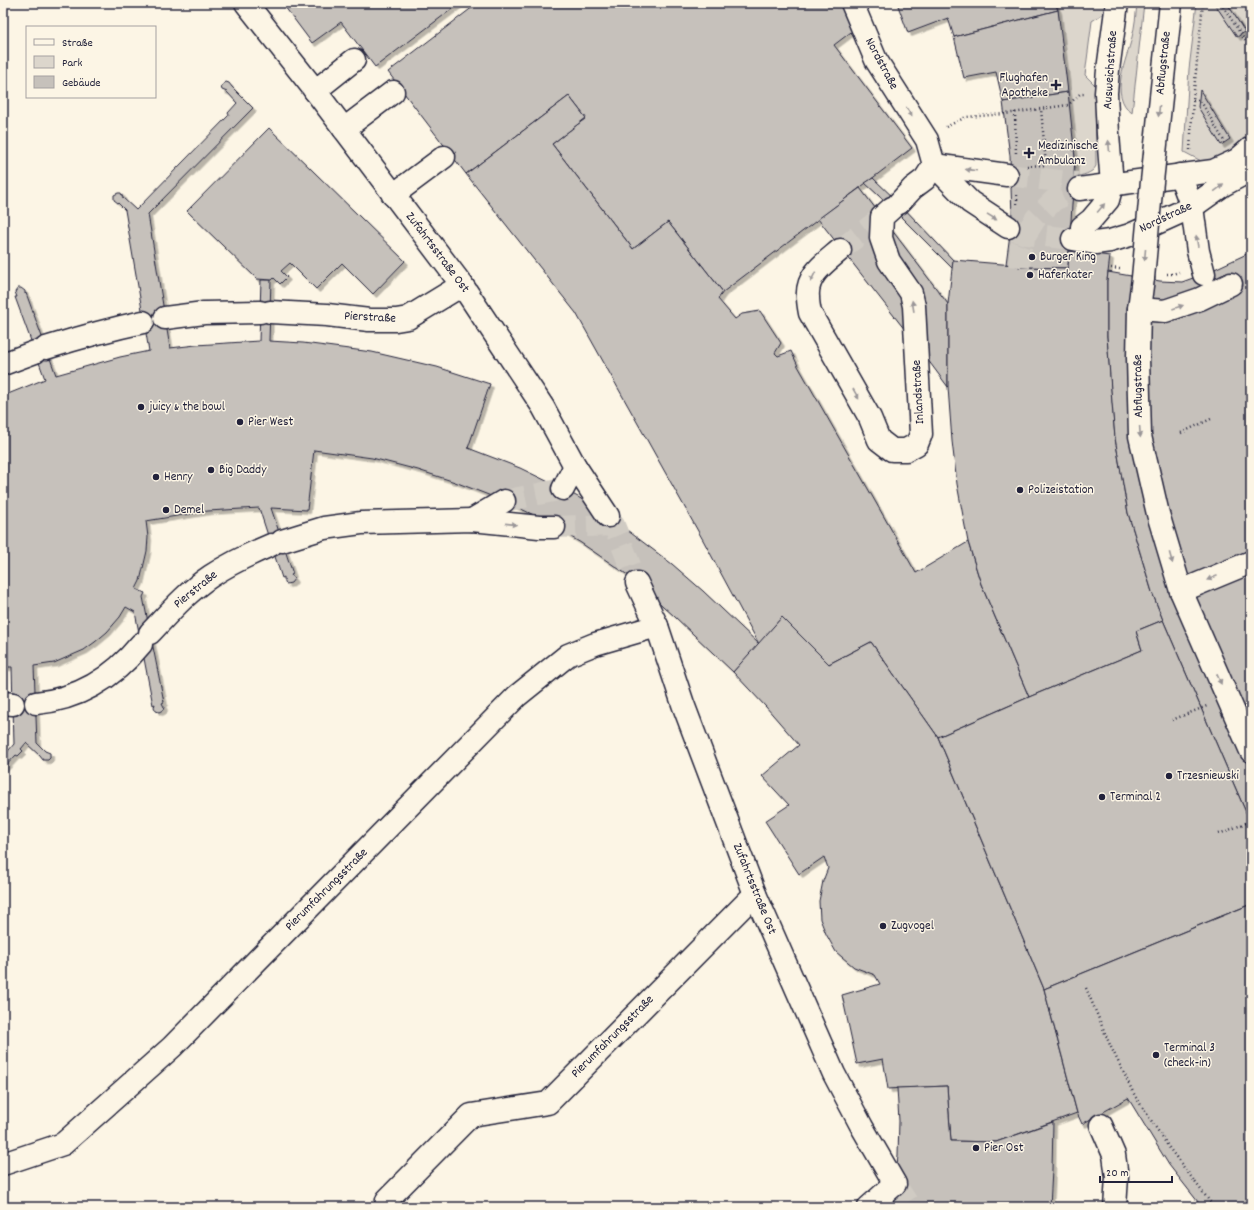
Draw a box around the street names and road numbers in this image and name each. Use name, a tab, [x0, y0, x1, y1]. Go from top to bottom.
street label: Ausweichstraße	[1099, 30, 1123, 110]
street label: Abflugstraße	[1151, 30, 1177, 96]
street label: Nordstraße	[859, 35, 903, 94]
street label: Nordstraße	[1137, 197, 1196, 238]
street label: Zufahrtsstraße Ost	[400, 209, 474, 298]
street label: Pierstraße	[344, 307, 397, 329]
street label: Abflugstraße	[1129, 354, 1149, 418]
street label: Inlandstraße	[908, 359, 930, 425]
street label: Pierstraße	[170, 566, 222, 614]
street label: Zufahrtsstraße Ost	[727, 841, 781, 938]
street label: Pierumfahrungsstraße	[281, 844, 373, 936]
street label: Pierumfahrungsstraße	[567, 991, 659, 1083]

